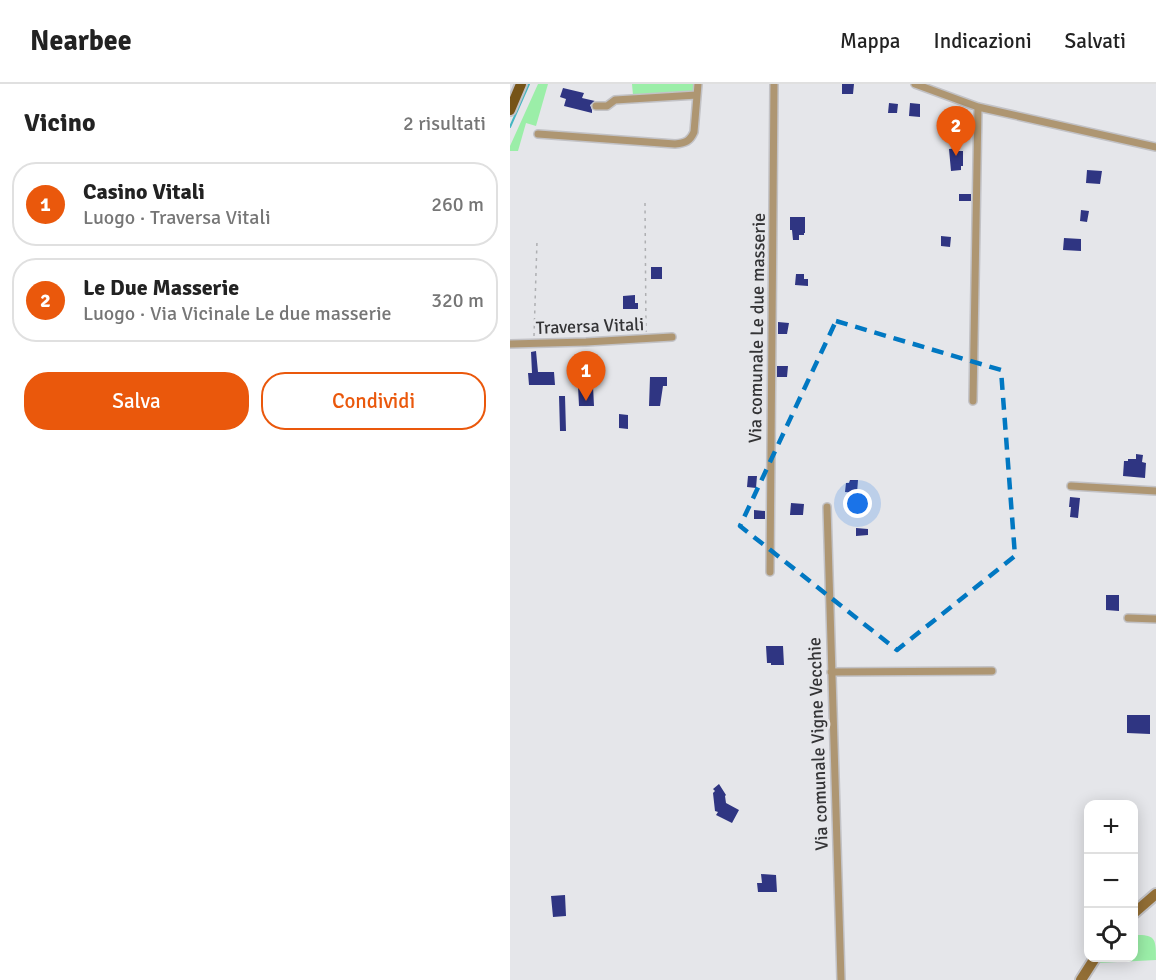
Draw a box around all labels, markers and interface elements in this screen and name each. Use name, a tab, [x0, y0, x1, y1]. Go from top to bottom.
text: Nearbee	[30, 24, 132, 58]
text: Mappa	[840, 28, 901, 54]
text: Indicazioni	[934, 28, 1032, 54]
text: Salvati	[1065, 28, 1126, 54]
pin: 2	[936, 106, 976, 156]
text: Vicino	[24, 107, 96, 139]
text: 2 risultati	[403, 111, 486, 136]
text: Casino Vitali	[83, 178, 205, 205]
text: 1	[40, 192, 51, 217]
text: 260 m	[431, 192, 484, 217]
text: Luogo · Traversa Vitali	[83, 205, 271, 230]
street label: Via comunale Le due masserie	[744, 213, 770, 443]
text: Le Due Masserie	[83, 274, 239, 301]
text: 2	[40, 288, 51, 313]
text: 320 m	[431, 288, 484, 313]
text: Luogo · Via Vicinale Le due masserie	[83, 301, 392, 326]
street label: Traversa Vitali	[535, 313, 645, 339]
pin: 1	[566, 352, 606, 401]
button: Salva	[24, 372, 249, 430]
button: Condividi	[261, 372, 486, 430]
your location	[843, 489, 872, 518]
street label: Via comunale Vigne Vecchie	[803, 637, 833, 851]
map controls	[1084, 800, 1138, 962]
button: +	[1084, 800, 1138, 854]
button: −	[1084, 854, 1138, 908]
button: locate	[1084, 908, 1138, 962]

